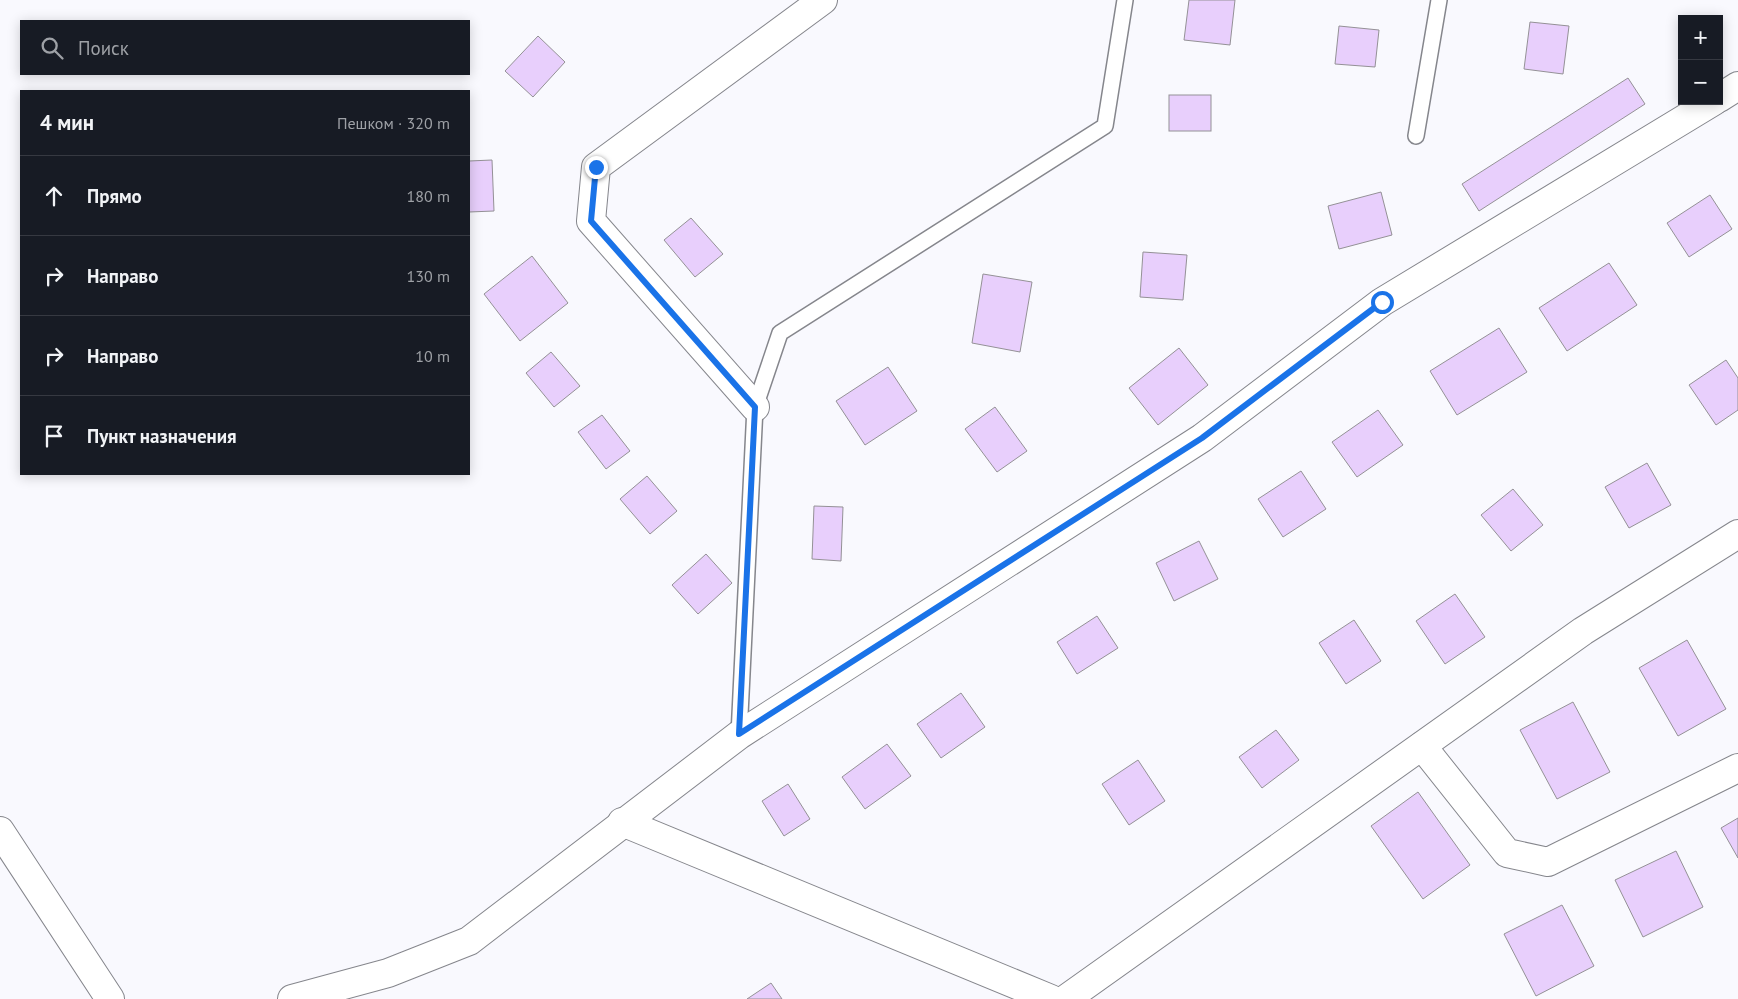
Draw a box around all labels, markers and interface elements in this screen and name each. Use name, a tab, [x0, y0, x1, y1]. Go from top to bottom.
map controls	[1678, 15, 1723, 105]
button: +	[1678, 15, 1723, 60]
search box	[20, 20, 470, 75]
icon: search	[38, 34, 66, 62]
text: Поиск	[78, 36, 129, 60]
button: −	[1678, 60, 1723, 105]
text: 4 мин	[40, 109, 94, 136]
text: Пешком · 320 m	[337, 113, 450, 133]
route end	[585, 156, 608, 179]
icon: ahead	[40, 182, 68, 210]
text: Прямо	[87, 184, 142, 208]
text: 180 m	[407, 186, 450, 206]
icon: right	[40, 262, 68, 290]
text: Направо	[87, 264, 158, 288]
text: 130 m	[407, 266, 450, 286]
route start	[1371, 291, 1394, 314]
icon: right	[40, 342, 68, 370]
text: Направо	[87, 344, 158, 368]
text: 10 m	[415, 346, 450, 366]
icon: arrive	[40, 422, 68, 450]
text: Пункт назначения	[87, 424, 237, 448]

